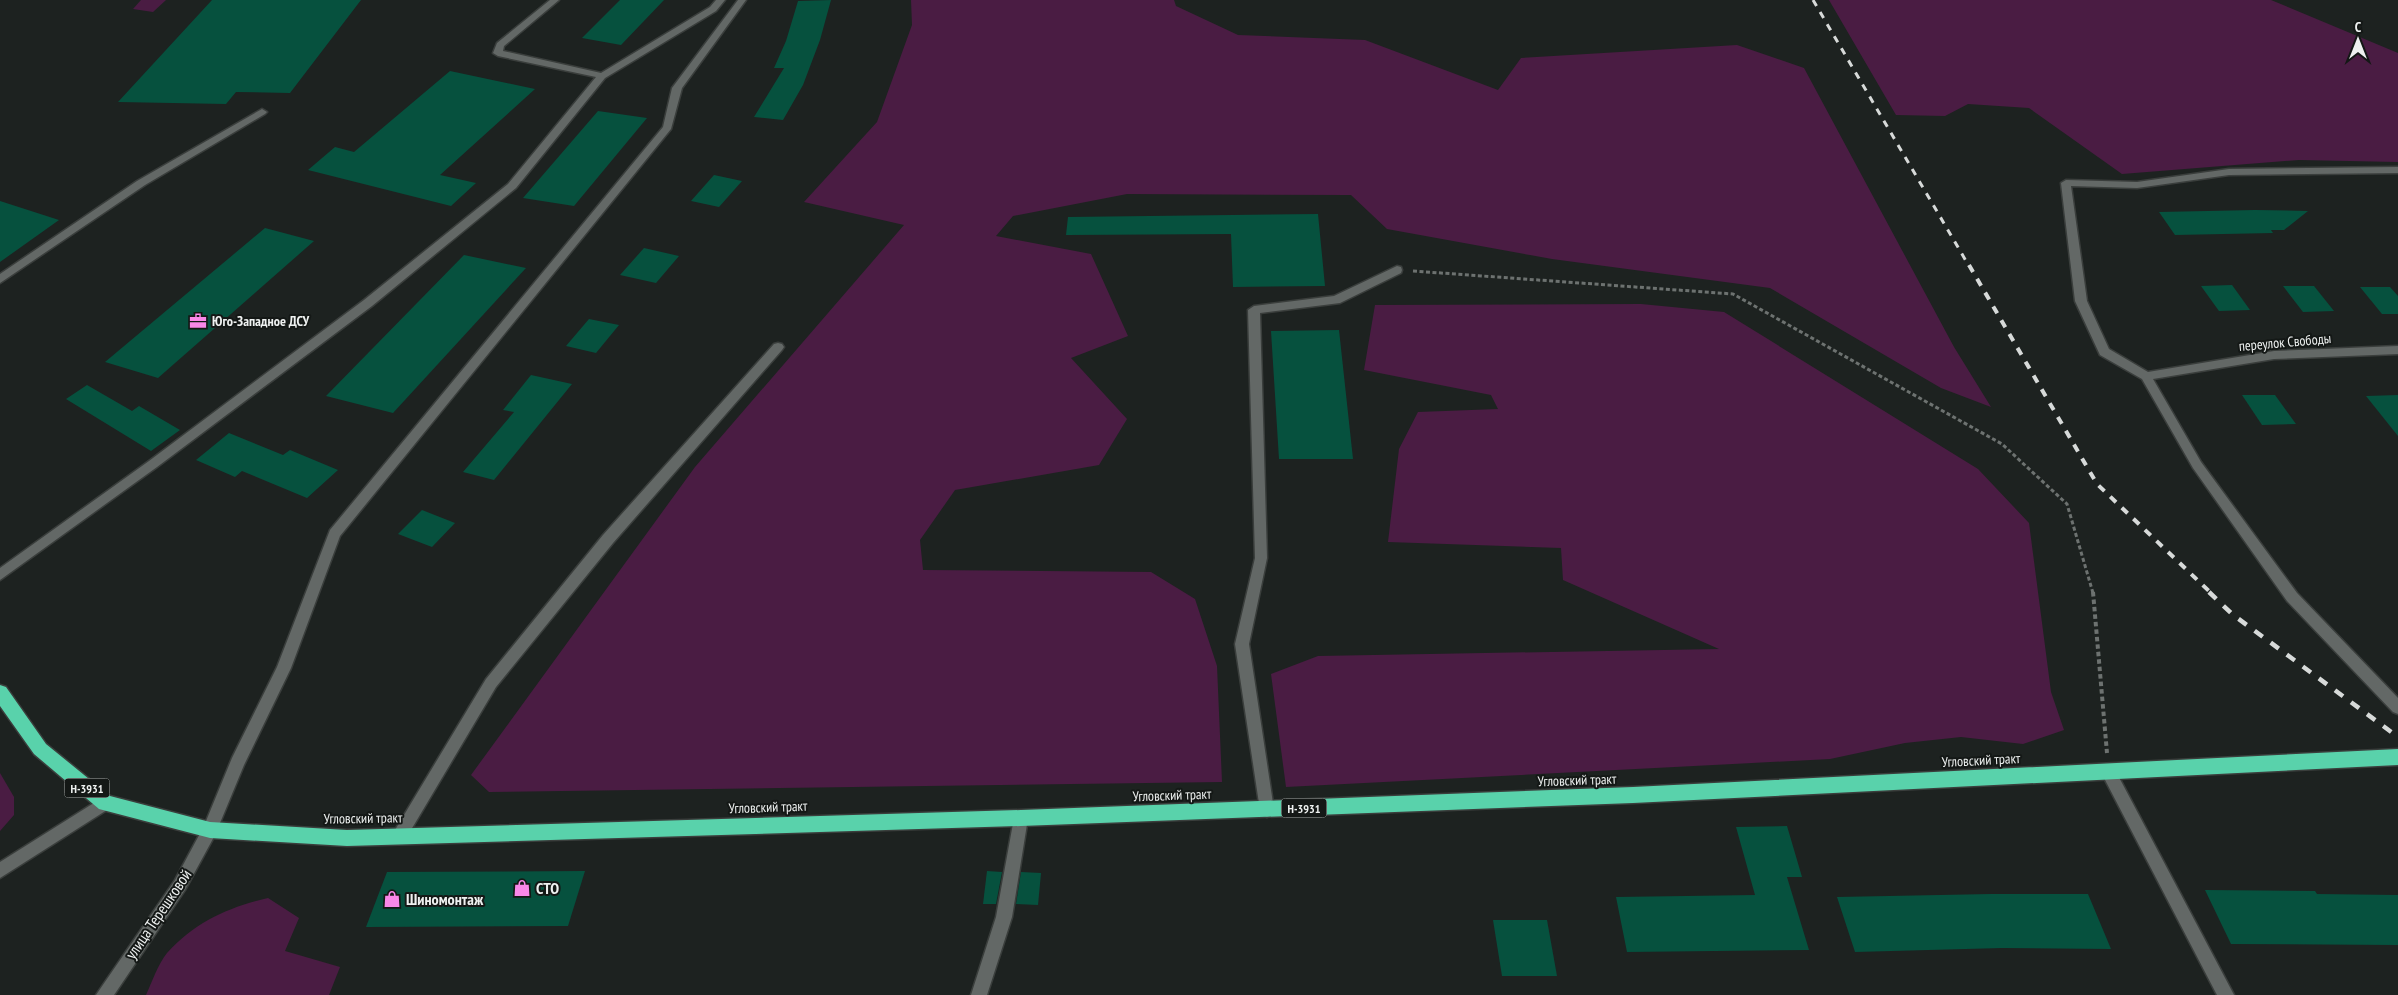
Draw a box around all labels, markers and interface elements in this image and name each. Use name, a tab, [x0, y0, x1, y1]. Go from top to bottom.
north arrow	[2333, 15, 2383, 65]
text: С	[2355, 18, 2362, 36]
office icon: Юго-Западное ДСУ	[188, 311, 208, 331]
place label: Юго-Западное ДСУ	[212, 312, 309, 330]
street label: переулок Свободы	[2238, 329, 2332, 355]
street label: Угловский тракт	[1941, 749, 2021, 771]
street label: Угловский тракт	[1537, 770, 1617, 790]
road number: Н-3931	[64, 778, 110, 798]
street label: Угловский тракт	[1132, 785, 1212, 805]
street label: Угловский тракт	[728, 797, 808, 817]
road number: Н-3931	[1282, 798, 1326, 818]
street label: Угловский тракт	[323, 808, 403, 828]
street label: улица Терешковой	[121, 865, 195, 963]
shop icon: СТО	[512, 878, 532, 898]
place label: СТО	[536, 878, 559, 898]
shop icon: Шиномонтаж	[382, 889, 402, 909]
place label: Шиномонтаж	[406, 889, 484, 909]

